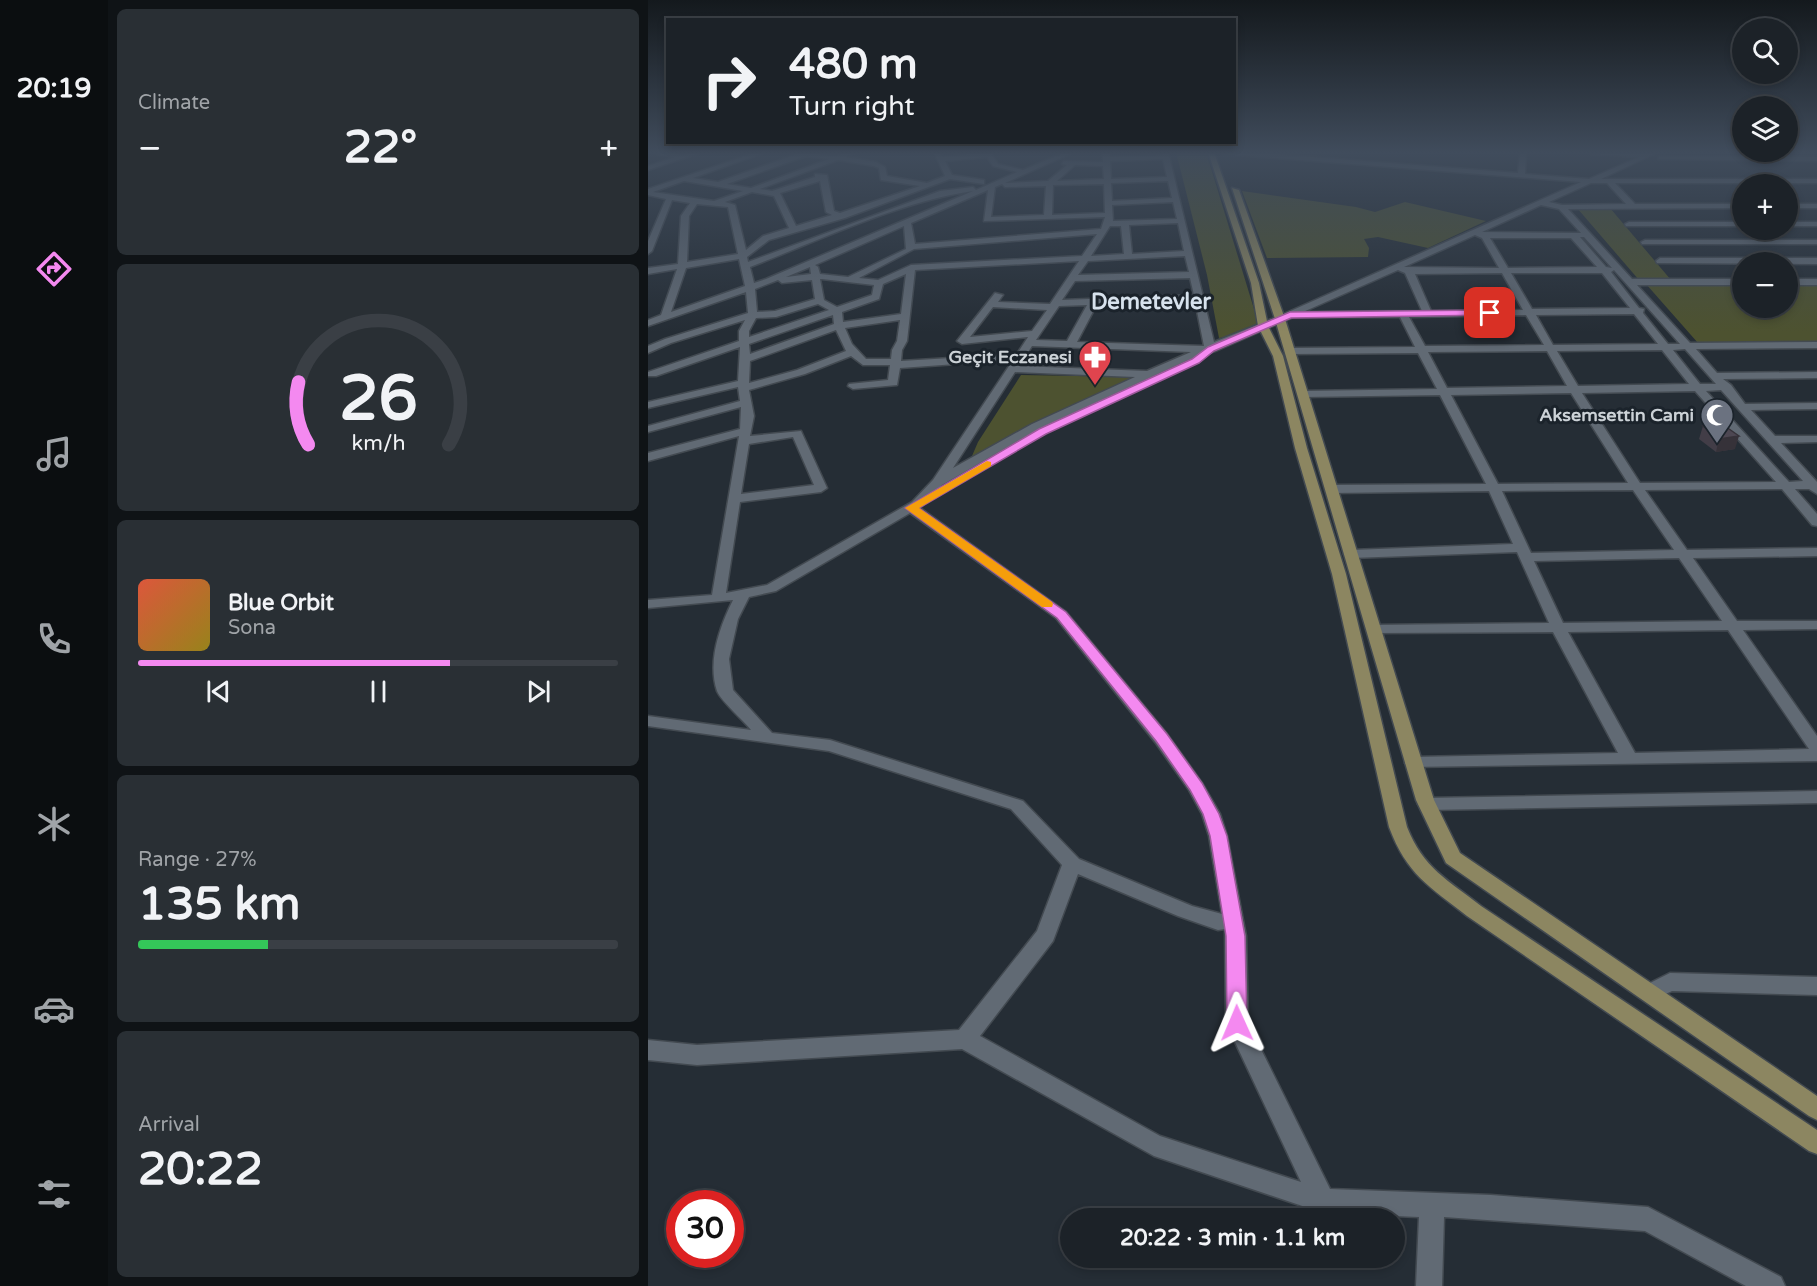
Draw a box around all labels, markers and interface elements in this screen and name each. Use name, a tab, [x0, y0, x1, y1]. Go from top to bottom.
map controls	[1732, 18, 1798, 318]
button: search	[1732, 18, 1798, 84]
text: 480 m	[789, 39, 918, 90]
icon: right	[690, 42, 768, 120]
text: 20:19	[17, 72, 91, 105]
text: Turn right	[789, 90, 915, 123]
text: Climate	[138, 91, 210, 115]
button: layers	[1732, 96, 1798, 162]
text: 22°	[344, 121, 417, 175]
text: −	[138, 129, 162, 168]
text: +	[599, 129, 618, 168]
button: +	[1732, 174, 1798, 240]
icon: directions	[33, 248, 75, 290]
button: −	[1732, 252, 1798, 318]
pin	[1464, 287, 1515, 338]
district label: Demetevler	[1091, 289, 1211, 315]
icon: arrive	[1473, 296, 1506, 329]
pharmacy icon: Geçit Eczanesi	[1077, 339, 1113, 386]
place label: Geçit Eczanesi	[948, 346, 1072, 368]
text: 26	[339, 362, 417, 437]
mosque icon: Aksemsettin Cami	[1699, 397, 1735, 444]
place label: Aksemsettin Cami	[1539, 404, 1694, 426]
text: km/h	[351, 430, 405, 456]
icon: music	[33, 433, 75, 475]
text: Blue Orbit	[228, 590, 334, 616]
text: Sona	[228, 616, 276, 640]
icon: phone	[33, 618, 75, 660]
icon: previous	[202, 675, 235, 708]
icon: pause	[362, 675, 395, 708]
icon: next	[522, 675, 555, 708]
icon: climate	[33, 803, 75, 845]
text: Range · 27%	[138, 848, 257, 872]
text: 135 km	[138, 878, 300, 932]
icon: car	[33, 988, 75, 1030]
position arrow	[1205, 991, 1269, 1055]
text: Arrival	[138, 1113, 200, 1137]
text: 20:22	[138, 1143, 263, 1197]
icon: filters	[33, 1173, 75, 1215]
speed limit sign: 30	[666, 1190, 744, 1268]
text: 20:22 · 3 min · 1.1 km	[1120, 1225, 1345, 1251]

